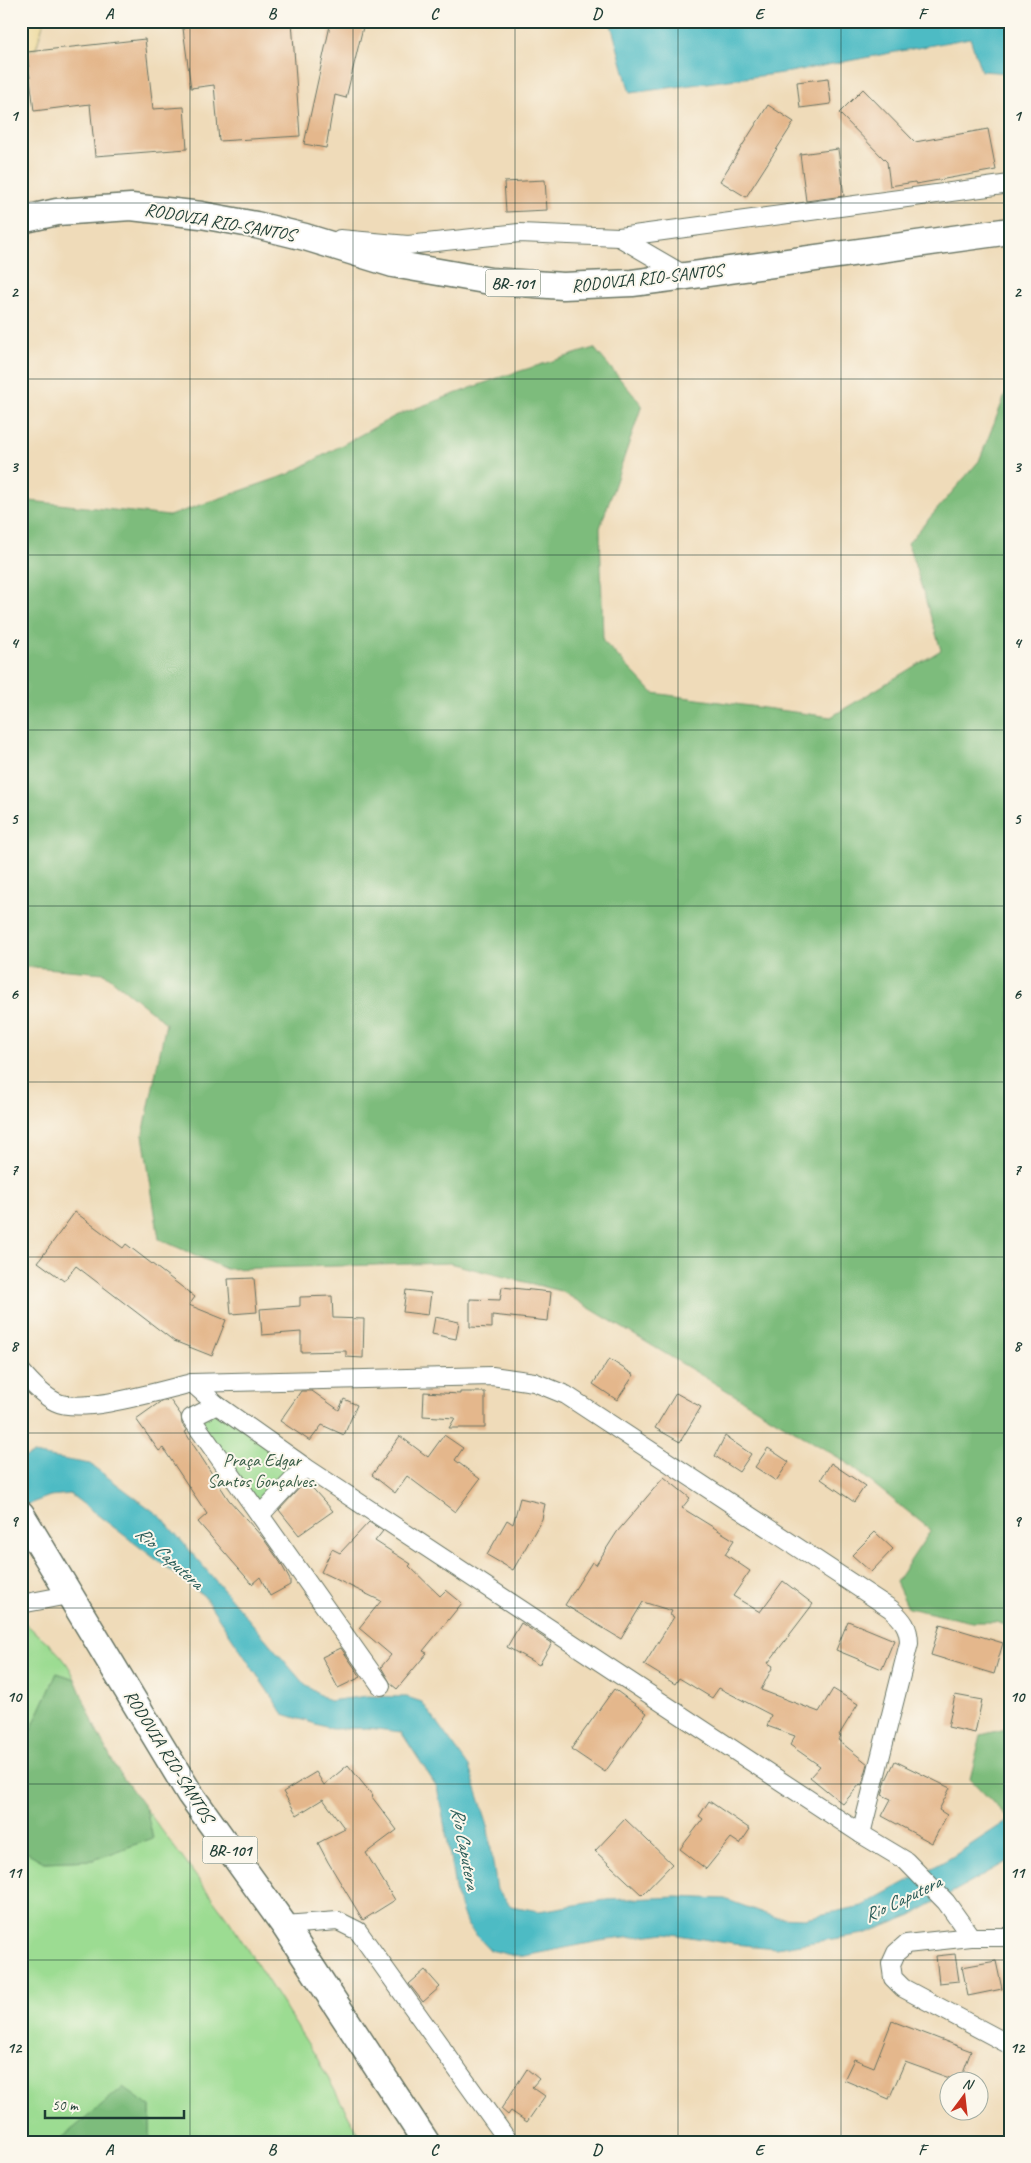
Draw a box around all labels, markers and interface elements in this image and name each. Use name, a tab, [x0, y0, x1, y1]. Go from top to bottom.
text: A	[105, 4, 115, 24]
text: B	[268, 4, 278, 24]
text: C	[430, 4, 440, 24]
text: D	[592, 4, 603, 24]
text: E	[755, 4, 766, 24]
text: F	[918, 4, 929, 24]
text: 1	[10, 106, 19, 126]
text: 1	[1013, 106, 1022, 126]
street label: RODOVIA RIO-SANTOS	[143, 198, 300, 247]
street label: RODOVIA RIO-SANTOS	[570, 259, 727, 297]
road number: BR-101	[486, 270, 540, 296]
text: 2	[10, 282, 19, 302]
text: 2	[1013, 282, 1022, 302]
text: 3	[10, 457, 19, 477]
text: 3	[1013, 457, 1022, 477]
text: 4	[10, 633, 19, 653]
text: 4	[1013, 633, 1022, 653]
text: 5	[11, 809, 20, 829]
text: 5	[1014, 809, 1023, 829]
text: 6	[10, 984, 19, 1004]
text: 6	[1013, 984, 1022, 1004]
text: 7	[10, 1160, 19, 1180]
text: 7	[1013, 1160, 1022, 1180]
text: 8	[10, 1336, 19, 1356]
text: 8	[1013, 1336, 1022, 1356]
park label: Praça Edgar Santos Gonçalves.	[207, 1449, 317, 1492]
text: 9	[10, 1511, 19, 1531]
text: 9	[1013, 1511, 1022, 1531]
water label: Rio Caputera	[130, 1521, 210, 1596]
street label: RODOVIA RIO-SANTOS	[119, 1686, 220, 1829]
text: 10	[7, 1687, 23, 1707]
text: 10	[1010, 1687, 1026, 1707]
water label: Rio Caputera	[445, 1805, 485, 1893]
road number: BR-101	[202, 1836, 258, 1864]
text: 11	[7, 1863, 23, 1883]
text: 11	[1010, 1863, 1026, 1883]
water label: Rio Caputera	[860, 1869, 947, 1928]
text: 12	[7, 2038, 23, 2058]
text: 12	[1010, 2038, 1026, 2058]
north arrow	[938, 2070, 988, 2120]
text: N	[961, 2075, 976, 2094]
scale bar	[45, 2088, 184, 2120]
text: 50 m	[52, 2096, 79, 2115]
text: A	[105, 2140, 115, 2160]
text: B	[268, 2140, 278, 2160]
text: C	[430, 2140, 440, 2160]
text: D	[592, 2140, 603, 2160]
text: E	[755, 2140, 766, 2160]
text: F	[918, 2140, 929, 2160]

